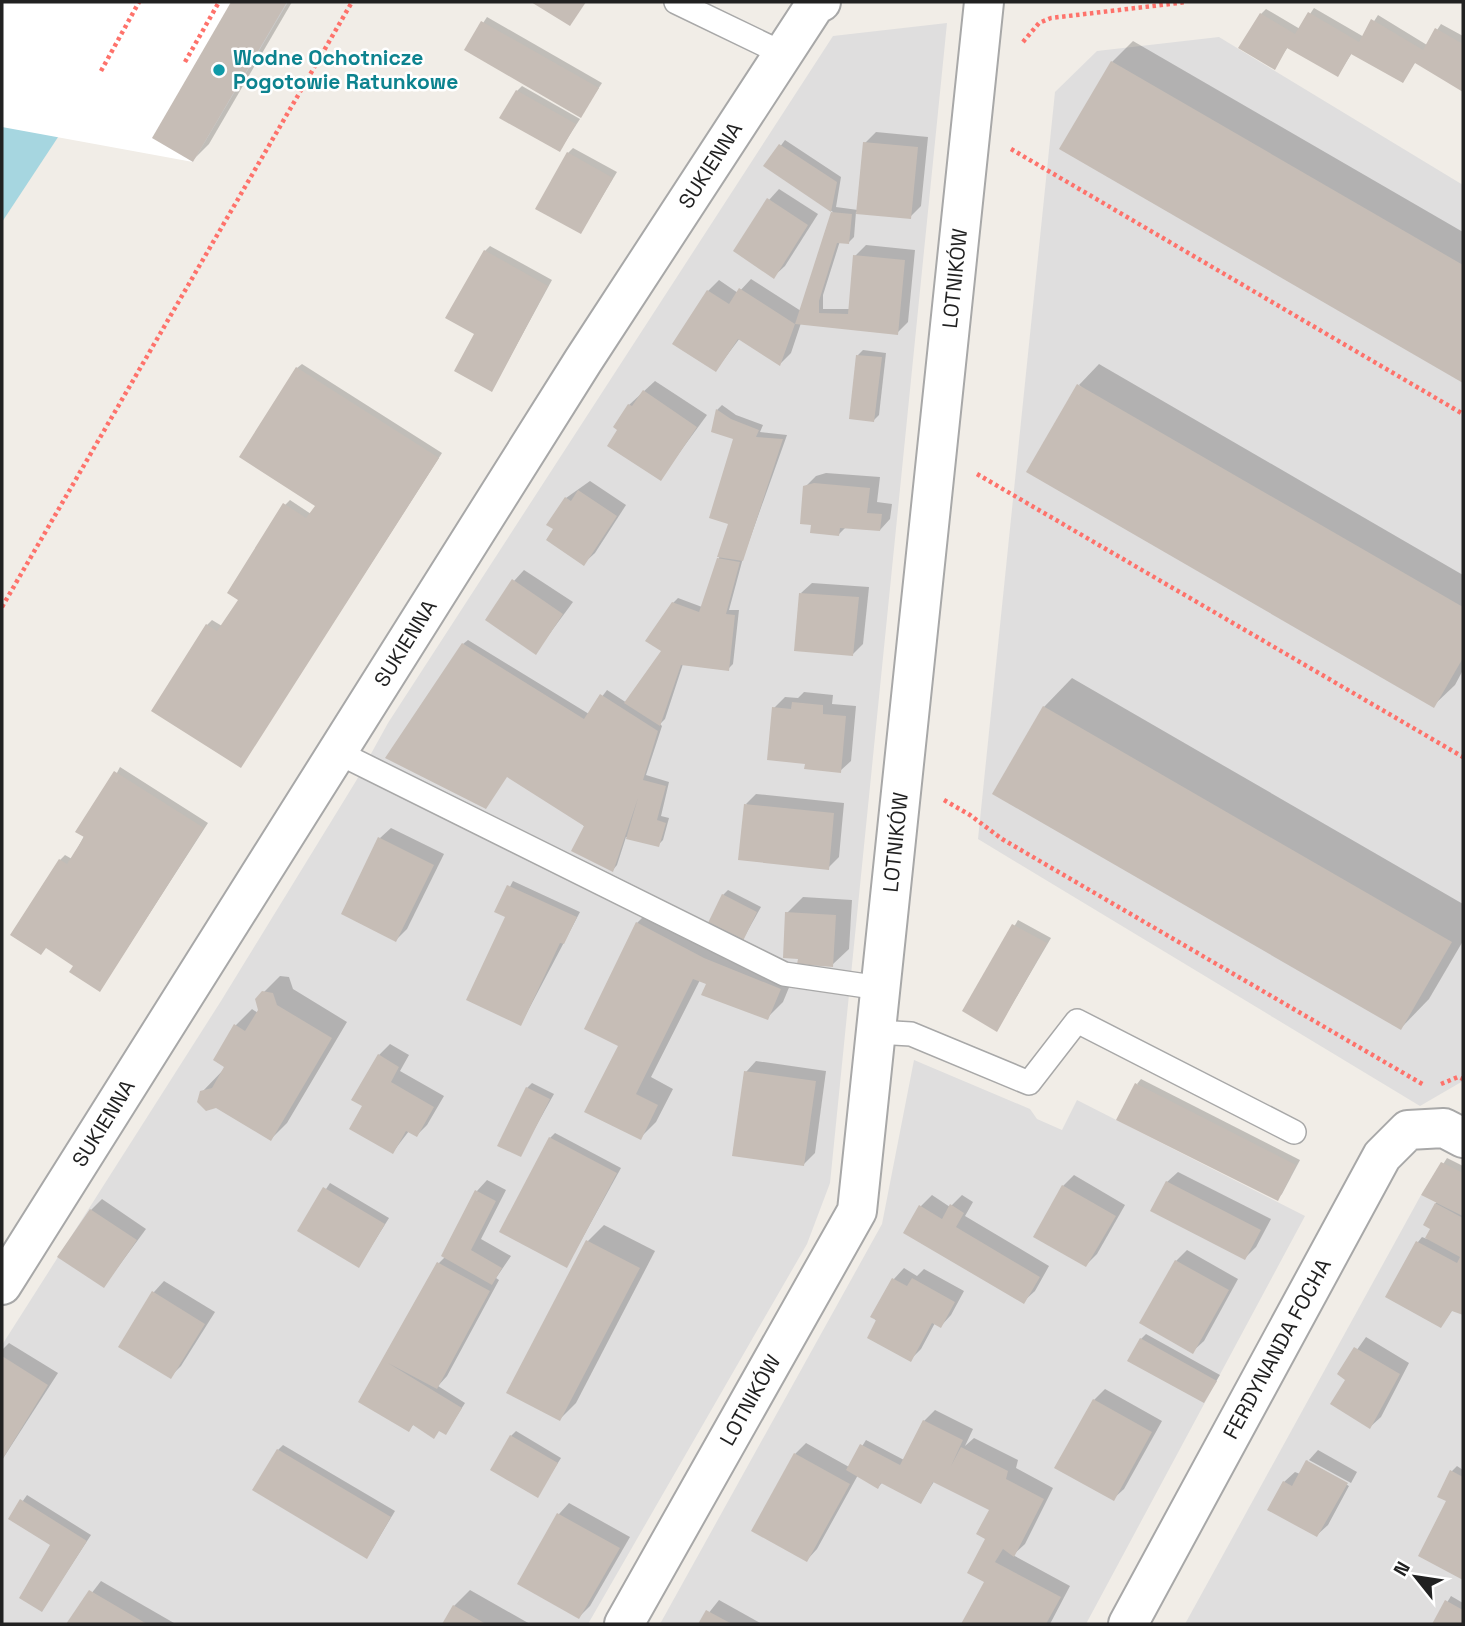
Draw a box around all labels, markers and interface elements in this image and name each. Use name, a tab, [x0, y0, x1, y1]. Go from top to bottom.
place label: Wodne Ochotnicze Pogotowie Ratunkowe	[233, 44, 458, 95]
marker: Wodne Ochotnicze Pogotowie Ratunkowe	[211, 62, 227, 78]
street label: SUKIENNA	[672, 117, 748, 213]
street label: LOTNIKÓW	[936, 227, 973, 330]
street label: SUKIENNA	[368, 594, 443, 692]
street label: LOTNIKÓW	[877, 791, 914, 893]
street label: SUKIENNA	[66, 1074, 141, 1172]
street label: FERDYNANDA FOCHA	[1217, 1254, 1337, 1444]
street label: LOTNIKÓW	[713, 1350, 786, 1450]
north arrow	[1381, 1542, 1451, 1612]
text: N	[1388, 1557, 1416, 1581]

